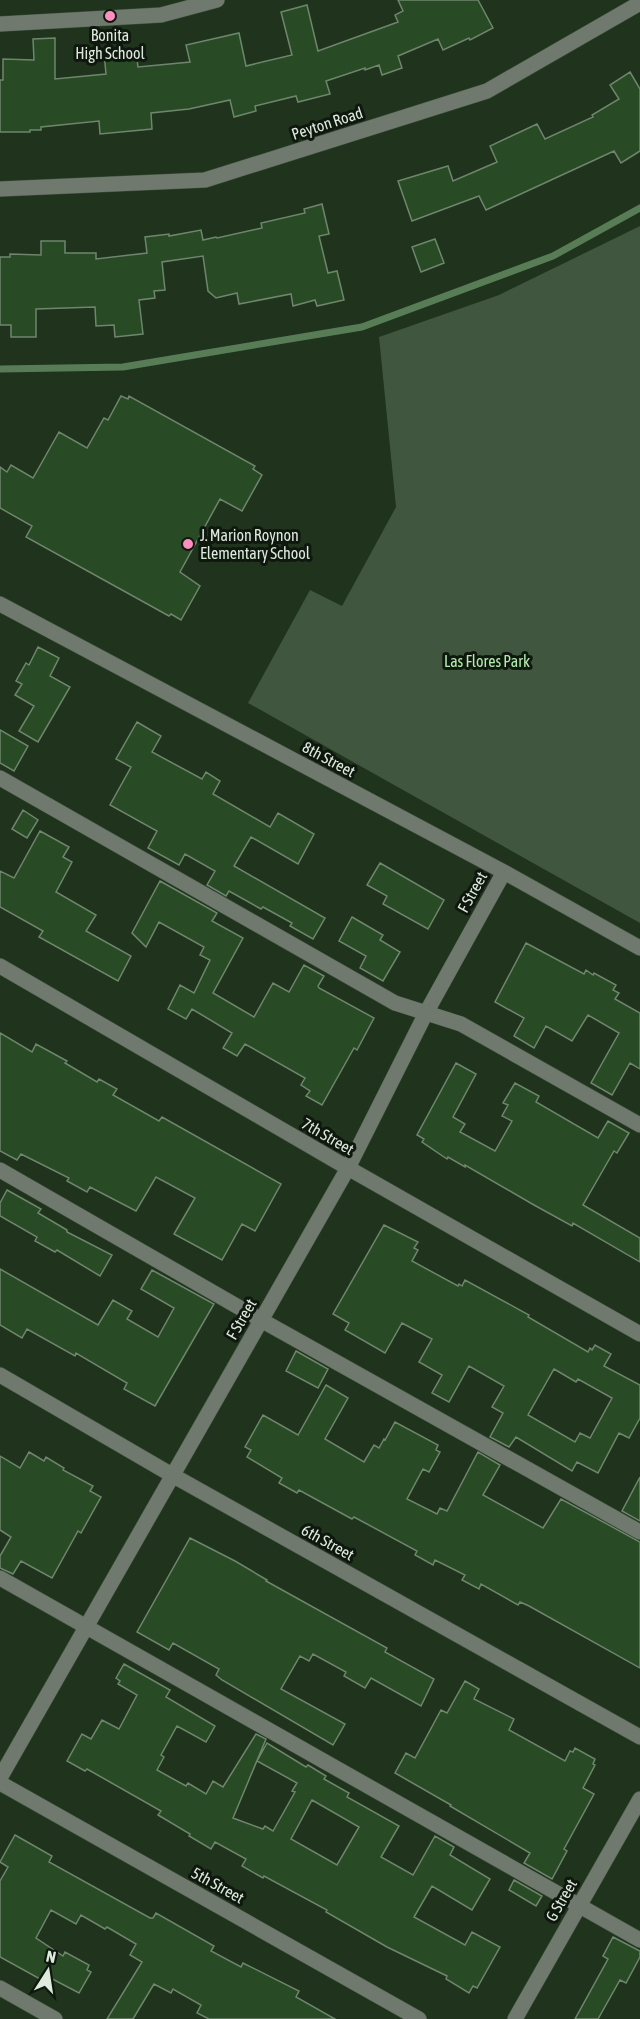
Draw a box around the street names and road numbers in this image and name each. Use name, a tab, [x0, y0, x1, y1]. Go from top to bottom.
street label: Peyton Road	[289, 103, 365, 144]
street label: 8th Street	[300, 738, 359, 781]
street label: F Street	[454, 868, 491, 915]
street label: 7th Street	[299, 1114, 358, 1158]
street label: F Street	[222, 1295, 260, 1342]
street label: 6th Street	[299, 1520, 358, 1564]
street label: 5th Street	[189, 1863, 248, 1907]
street label: G Street	[542, 1875, 580, 1924]

